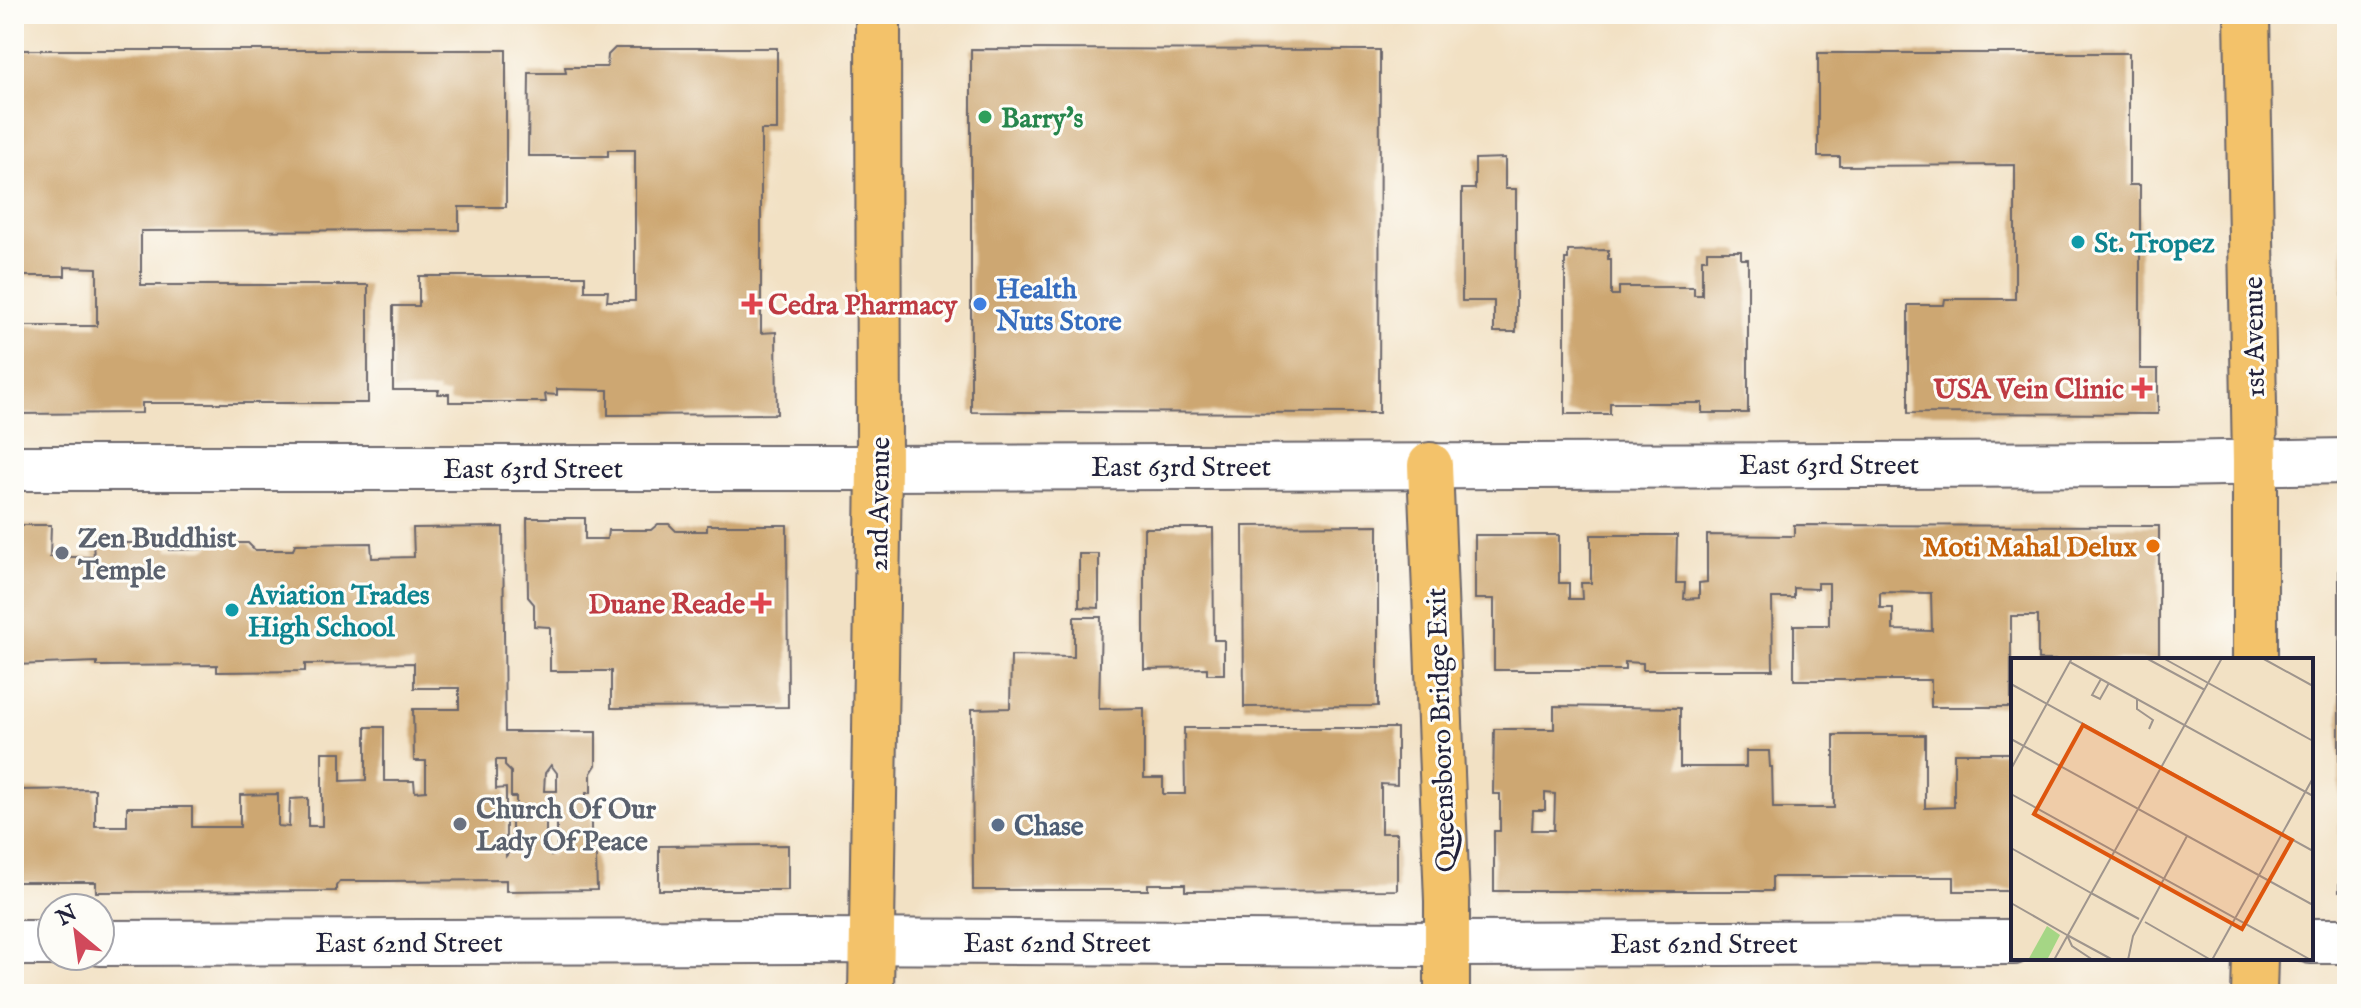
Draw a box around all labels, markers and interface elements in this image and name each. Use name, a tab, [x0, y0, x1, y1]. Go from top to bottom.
place label: Barry's	[1001, 102, 1083, 137]
marker: Barry's	[976, 108, 994, 126]
place label: St. Tropez	[2094, 227, 2215, 262]
marker: St. Tropez	[2069, 233, 2087, 251]
place label: Health Nuts Store	[995, 273, 1122, 340]
street label: 1st Avenue	[2237, 276, 2274, 398]
place label: Cedra Pharmacy	[768, 289, 959, 324]
marker: Cedra Pharmacy	[743, 295, 761, 313]
marker: Health Nuts Store	[971, 295, 989, 313]
place label: USA Vein Clinic	[1933, 373, 2124, 408]
marker: USA Vein Clinic	[2131, 377, 2153, 399]
street label: 2nd Avenue	[862, 436, 899, 572]
street label: East 63rd Street	[1739, 449, 1919, 484]
street label: East 63rd Street	[1091, 451, 1271, 486]
street label: East 63rd Street	[443, 453, 623, 488]
place label: Zen Buddhist Temple	[77, 522, 237, 589]
place label: Moti Mahal Delux	[1922, 531, 2137, 566]
marker: Moti Mahal Delux	[2144, 537, 2162, 555]
marker: Zen Buddhist Temple	[53, 544, 71, 562]
place label: Aviation Trades High School	[247, 579, 430, 646]
street label: Queensboro Bridge Exit	[1420, 587, 1465, 873]
place label: Duane Reade	[588, 588, 745, 623]
marker: Duane Reade	[752, 594, 770, 612]
marker: Aviation Trades High School	[223, 601, 241, 619]
inset map	[2011, 658, 2313, 960]
place label: Church Of Our Lady Of Peace	[476, 793, 657, 860]
place label: Chase	[1014, 810, 1084, 845]
marker: Church Of Our Lady Of Peace	[451, 815, 469, 833]
marker: Chase	[989, 816, 1007, 834]
north arrow	[36, 892, 116, 972]
text: N	[51, 899, 82, 934]
street label: East 62nd Street	[315, 927, 503, 962]
street label: East 62nd Street	[963, 927, 1151, 962]
street label: East 62nd Street	[1610, 928, 1798, 963]

